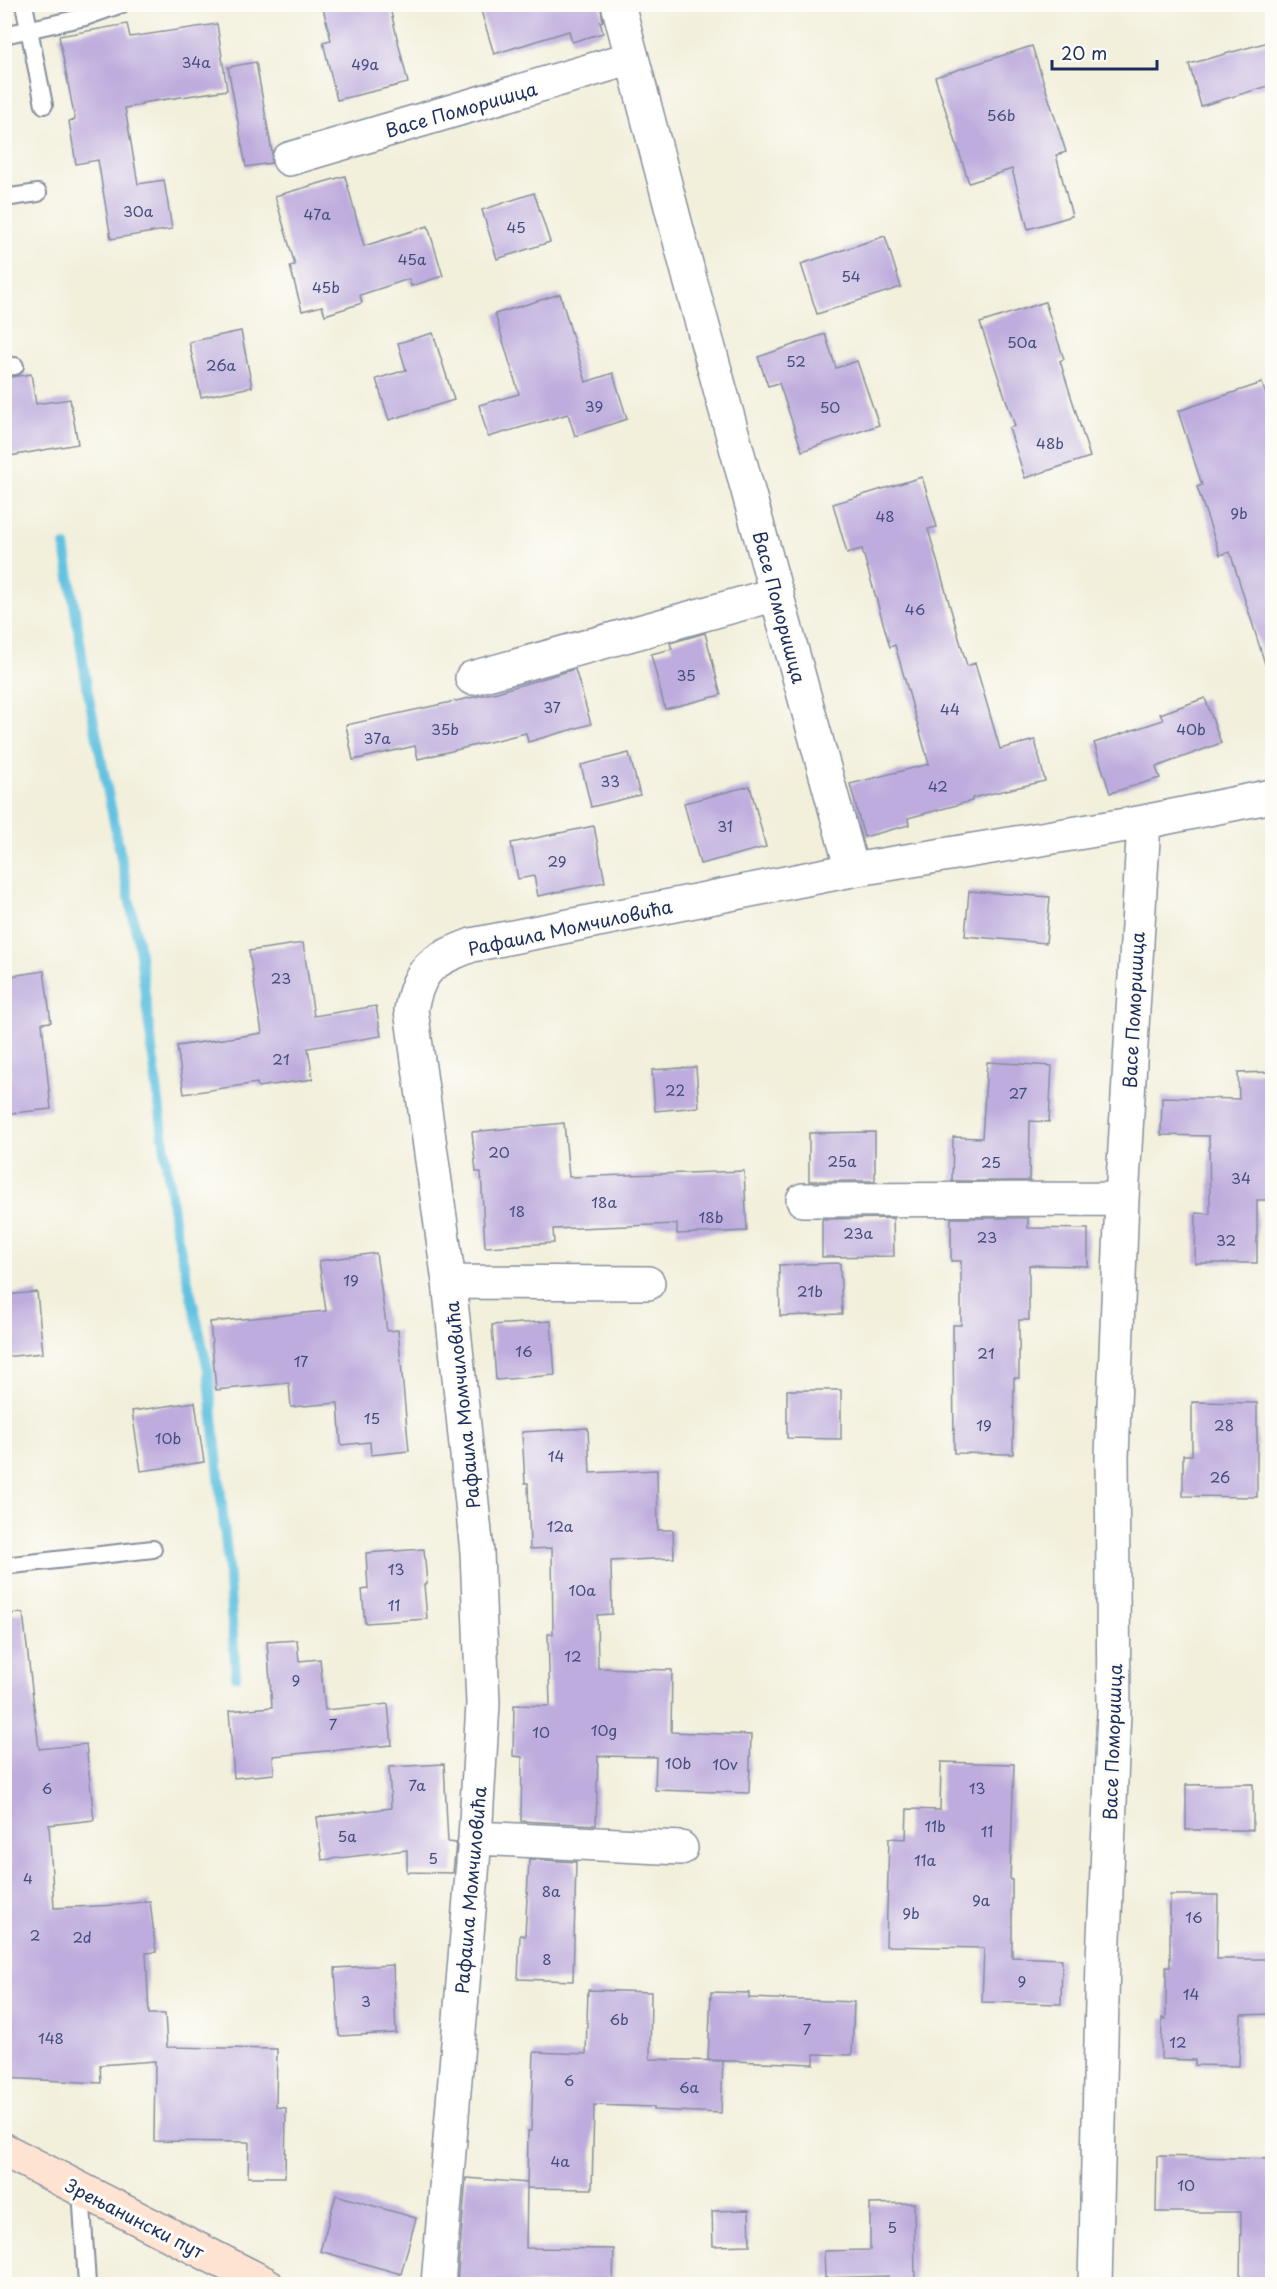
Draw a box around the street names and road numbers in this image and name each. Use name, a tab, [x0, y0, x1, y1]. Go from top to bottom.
street label: Васе Поморишца	[382, 74, 541, 144]
street label: Васе Поморишца	[747, 528, 813, 687]
street label: Рафаила Момчиловића	[465, 892, 675, 962]
street label: Васе Поморишца	[1115, 930, 1151, 1089]
street label: Рафаила Момчиловића	[438, 1299, 486, 1510]
street label: Васе Поморишца	[1096, 1663, 1128, 1821]
street label: Рафаила Момчиловића	[447, 1785, 493, 1995]
street label: Зрењанински пут	[61, 2171, 209, 2265]

